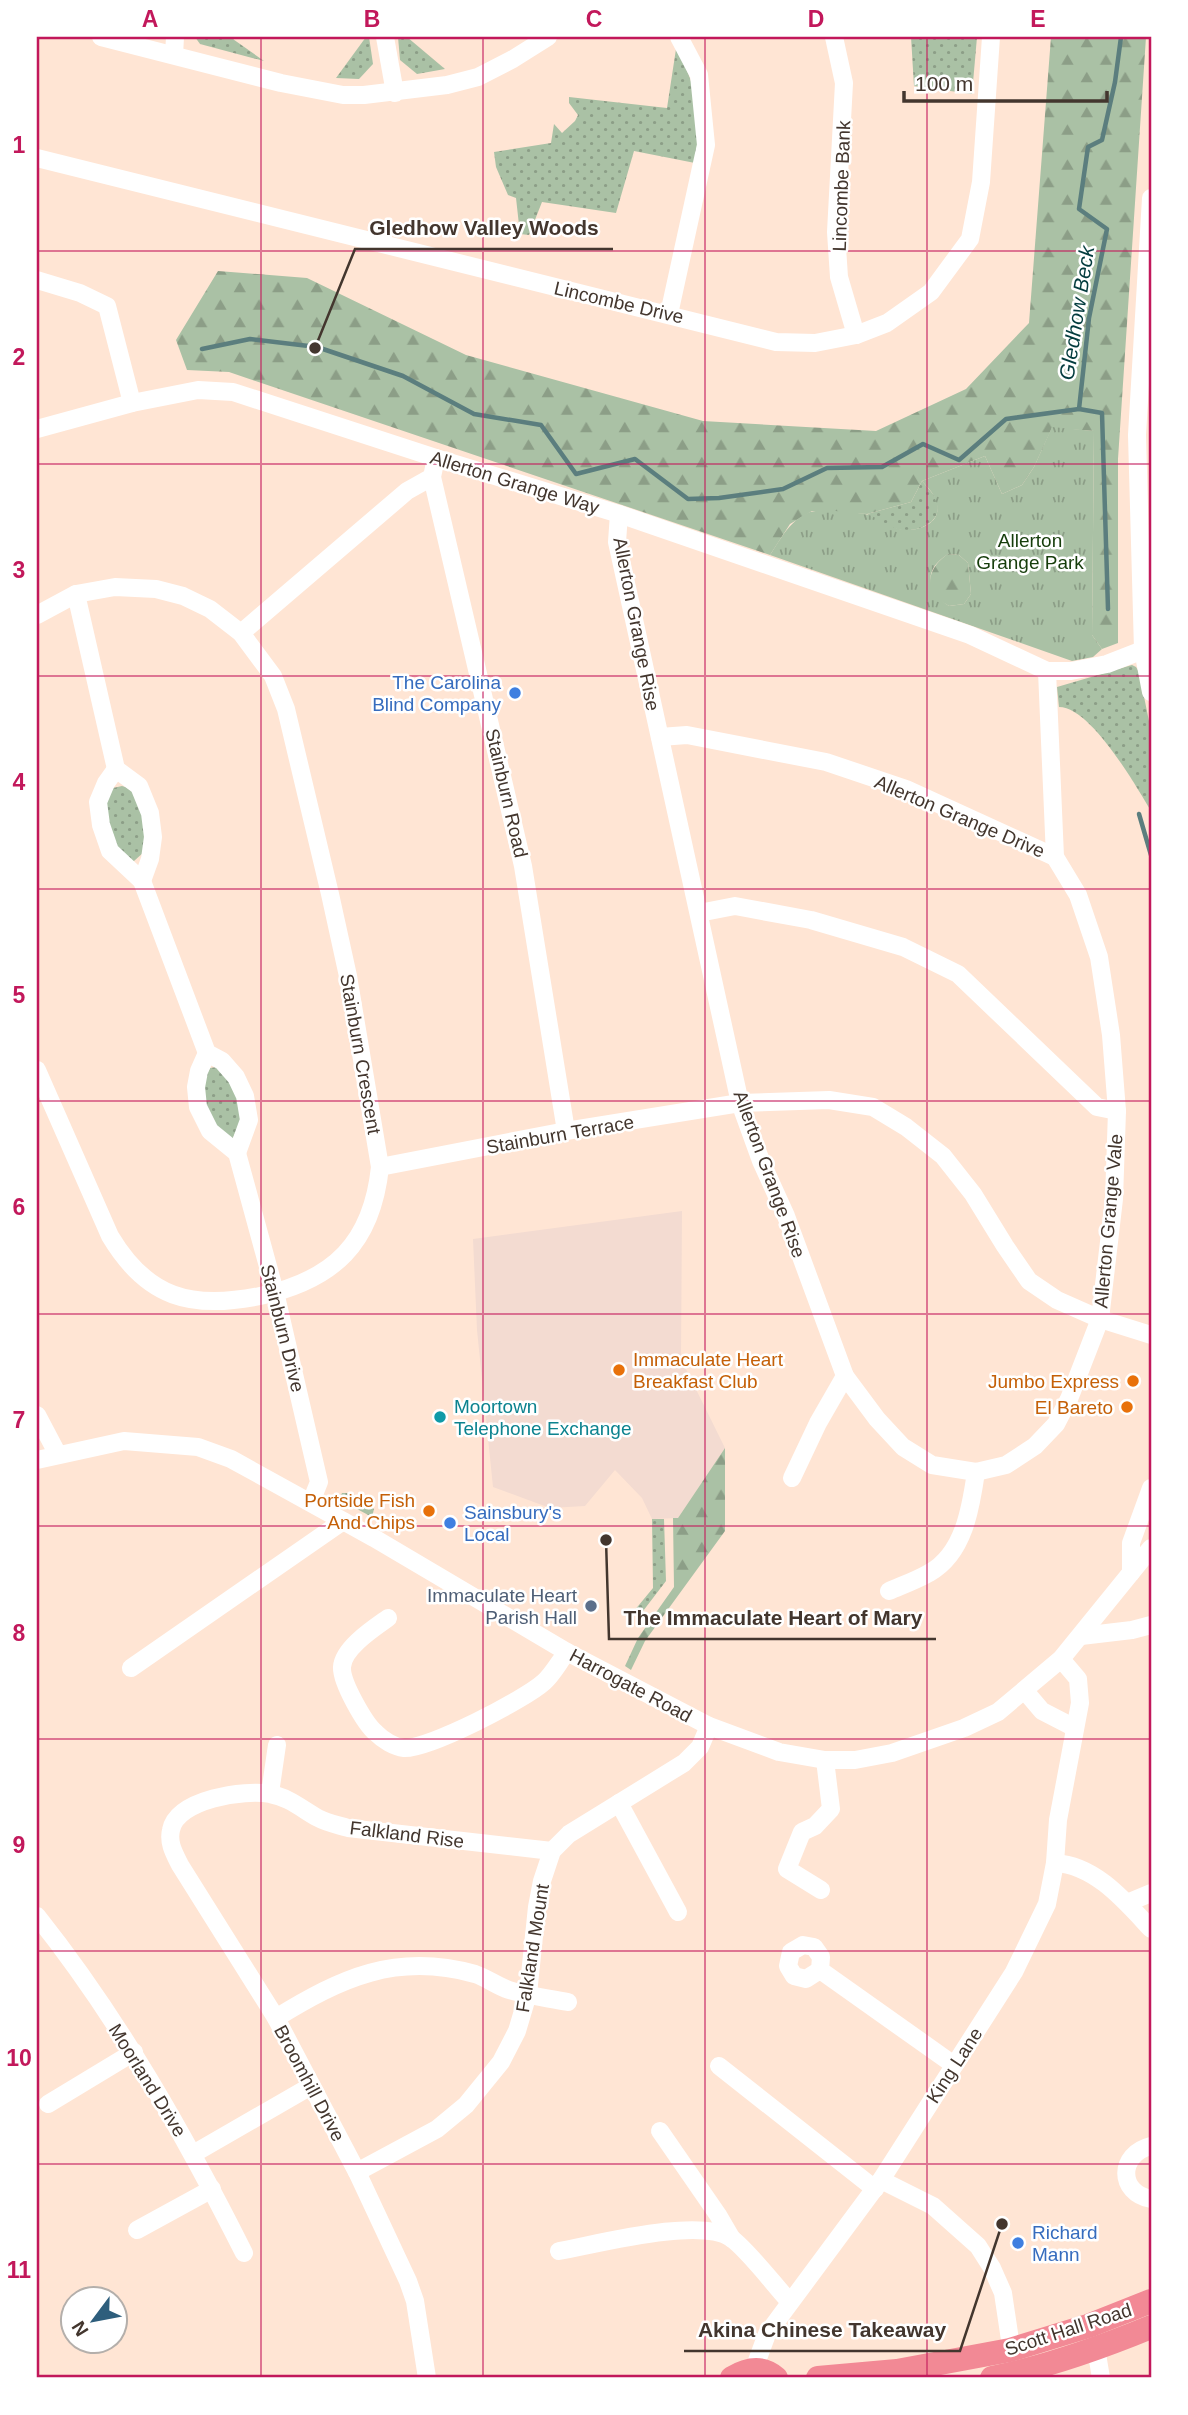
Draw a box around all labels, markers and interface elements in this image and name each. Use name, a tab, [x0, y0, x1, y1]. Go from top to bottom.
text: A	[142, 6, 158, 32]
text: B	[364, 6, 380, 32]
text: C	[586, 6, 602, 32]
text: D	[808, 6, 824, 32]
text: E	[1030, 6, 1046, 32]
scale bar	[904, 60, 1108, 104]
text: 100 m	[915, 72, 973, 95]
street label: Lincombe Bank	[829, 120, 854, 252]
text: 1	[13, 132, 26, 158]
callout: Gledhow Valley Woods	[355, 207, 613, 249]
text: Gledhow Valley Woods	[369, 216, 599, 239]
water label: Gledhow Beck	[1055, 243, 1099, 382]
street label: Lincombe Drive	[552, 277, 686, 328]
text: 2	[13, 344, 25, 370]
street label: Allerton Grange Way	[428, 447, 602, 518]
park label: Allerton Grange Park	[976, 530, 1084, 573]
street label: Allerton Grange Rise	[609, 536, 664, 713]
text: 3	[13, 557, 25, 583]
place label: The Carolina Blind Company	[372, 672, 502, 715]
marker: The Carolina Blind Company	[507, 685, 523, 701]
street label: Stainburn Road	[481, 726, 532, 860]
text: 4	[13, 769, 26, 795]
street label: Allerton Grange Drive	[872, 771, 1048, 862]
street label: Stainburn Crescent	[336, 972, 385, 1137]
text: 5	[13, 982, 26, 1008]
street label: Allerton Grange Rise	[730, 1088, 810, 1261]
street label: Stainburn Terrace	[485, 1111, 636, 1158]
street label: Allerton Grange Vale	[1090, 1133, 1127, 1309]
text: 6	[13, 1194, 25, 1220]
street label: Stainburn Drive	[256, 1262, 309, 1394]
place label: Immaculate Heart Breakfast Club	[633, 1349, 784, 1392]
marker: Immaculate Heart Breakfast Club	[611, 1362, 627, 1378]
place label: Jumbo Express	[988, 1371, 1119, 1392]
marker: Jumbo Express	[1125, 1373, 1141, 1389]
place label: Moortown Telephone Exchange	[454, 1396, 631, 1439]
place label: El Bareto	[1035, 1397, 1113, 1418]
marker: El Bareto	[1119, 1399, 1135, 1415]
text: 7	[13, 1407, 25, 1433]
marker: Moortown Telephone Exchange	[432, 1409, 448, 1425]
place label: Portside Fish And Chips	[304, 1490, 415, 1533]
place label: Sainsbury's Local	[464, 1502, 562, 1545]
marker: Portside Fish And Chips	[421, 1503, 437, 1519]
marker: Sainsbury's Local	[442, 1515, 458, 1531]
place label: Immaculate Heart Parish Hall	[427, 1585, 578, 1628]
callout: The Immaculate Heart of Mary	[609, 1597, 936, 1639]
marker: Immaculate Heart Parish Hall	[583, 1598, 599, 1614]
text: The Immaculate Heart of Mary	[624, 1606, 923, 1629]
text: 8	[13, 1620, 26, 1646]
street label: Harrogate Road	[566, 1644, 695, 1726]
street label: Falkland Rise	[349, 1817, 465, 1852]
text: 9	[13, 1832, 25, 1858]
street label: Falkland Mount	[512, 1882, 553, 2014]
street label: Moorland Drive	[105, 2020, 191, 2140]
street label: Broomhill Drive	[270, 2021, 349, 2145]
street label: King Lane	[922, 2024, 987, 2107]
text: 10	[6, 2045, 32, 2071]
place label: Richard Mann	[1032, 2222, 1097, 2265]
marker: Richard Mann	[1010, 2235, 1026, 2251]
text: 11	[7, 2257, 31, 2283]
north arrow	[60, 2286, 130, 2356]
street label: Scott Hall Road	[1002, 2299, 1134, 2360]
callout: Akina Chinese Takeaway	[684, 2309, 960, 2351]
text: N	[67, 2317, 93, 2340]
text: Akina Chinese Takeaway	[698, 2318, 946, 2341]

